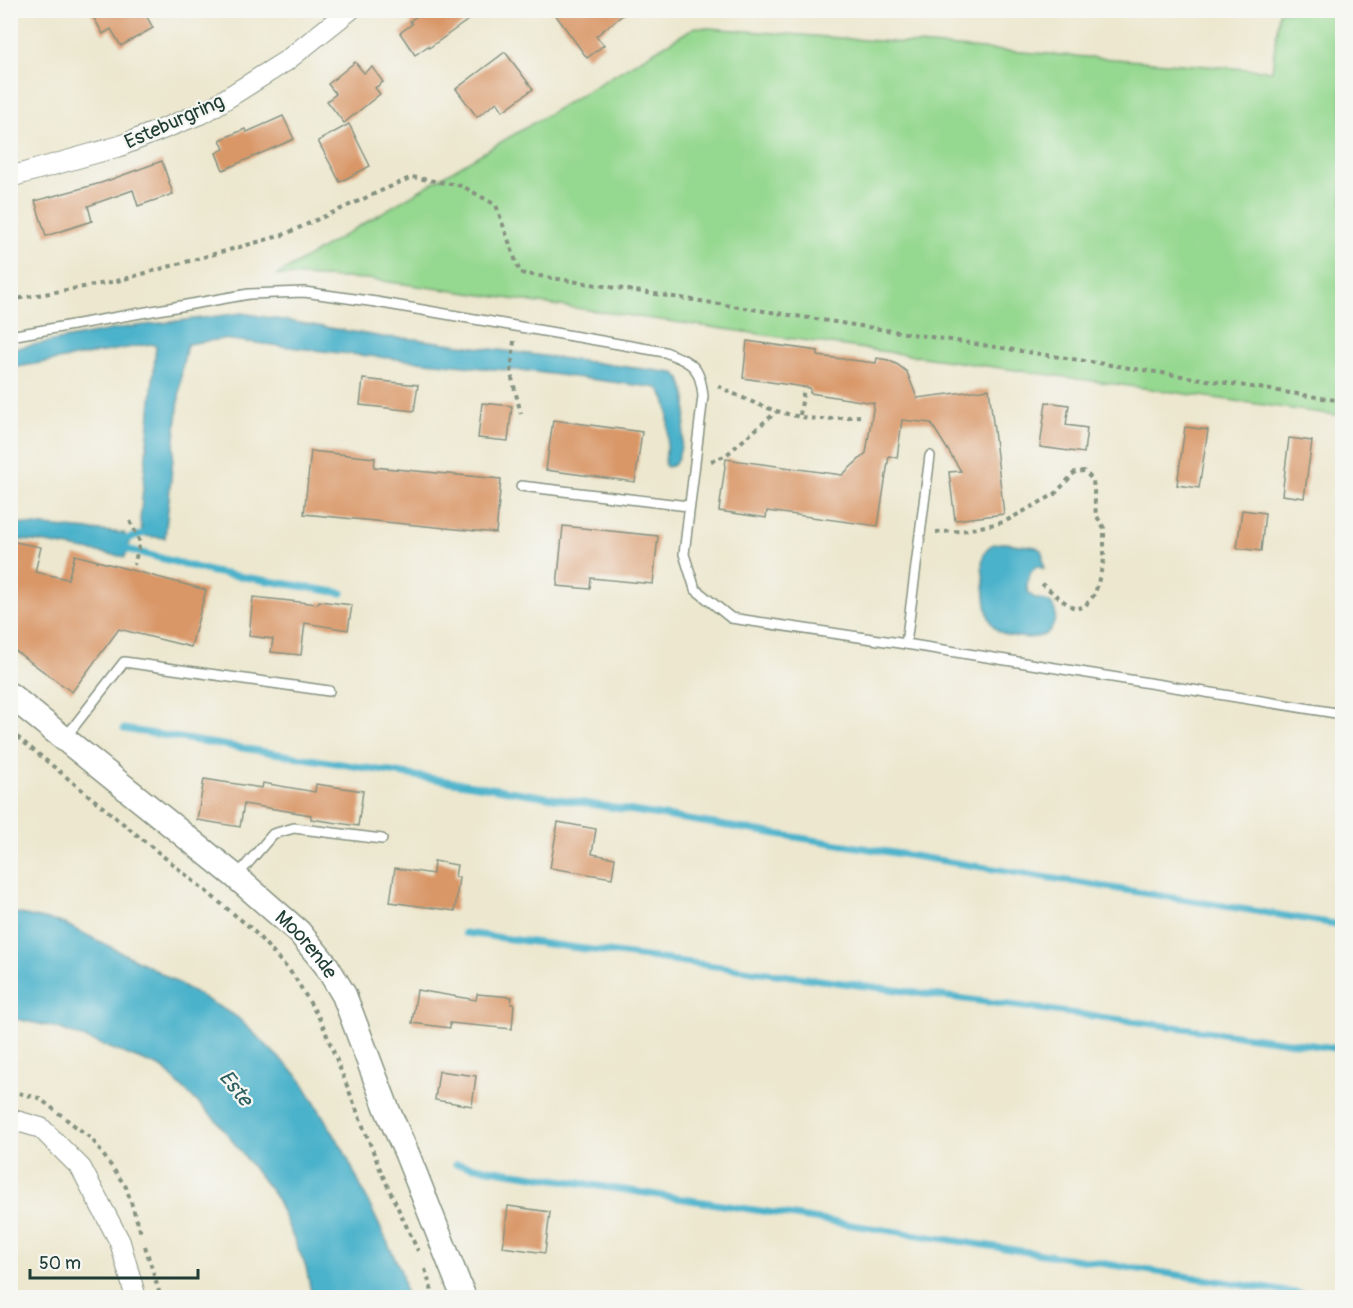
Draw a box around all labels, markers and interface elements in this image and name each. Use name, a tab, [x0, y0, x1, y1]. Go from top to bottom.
street label: Esteburgring	[121, 88, 228, 154]
street label: Moorende	[270, 905, 343, 983]
water label: Este	[213, 1065, 260, 1114]
scale bar	[30, 1242, 198, 1280]
text: 50 m	[39, 1252, 81, 1275]

